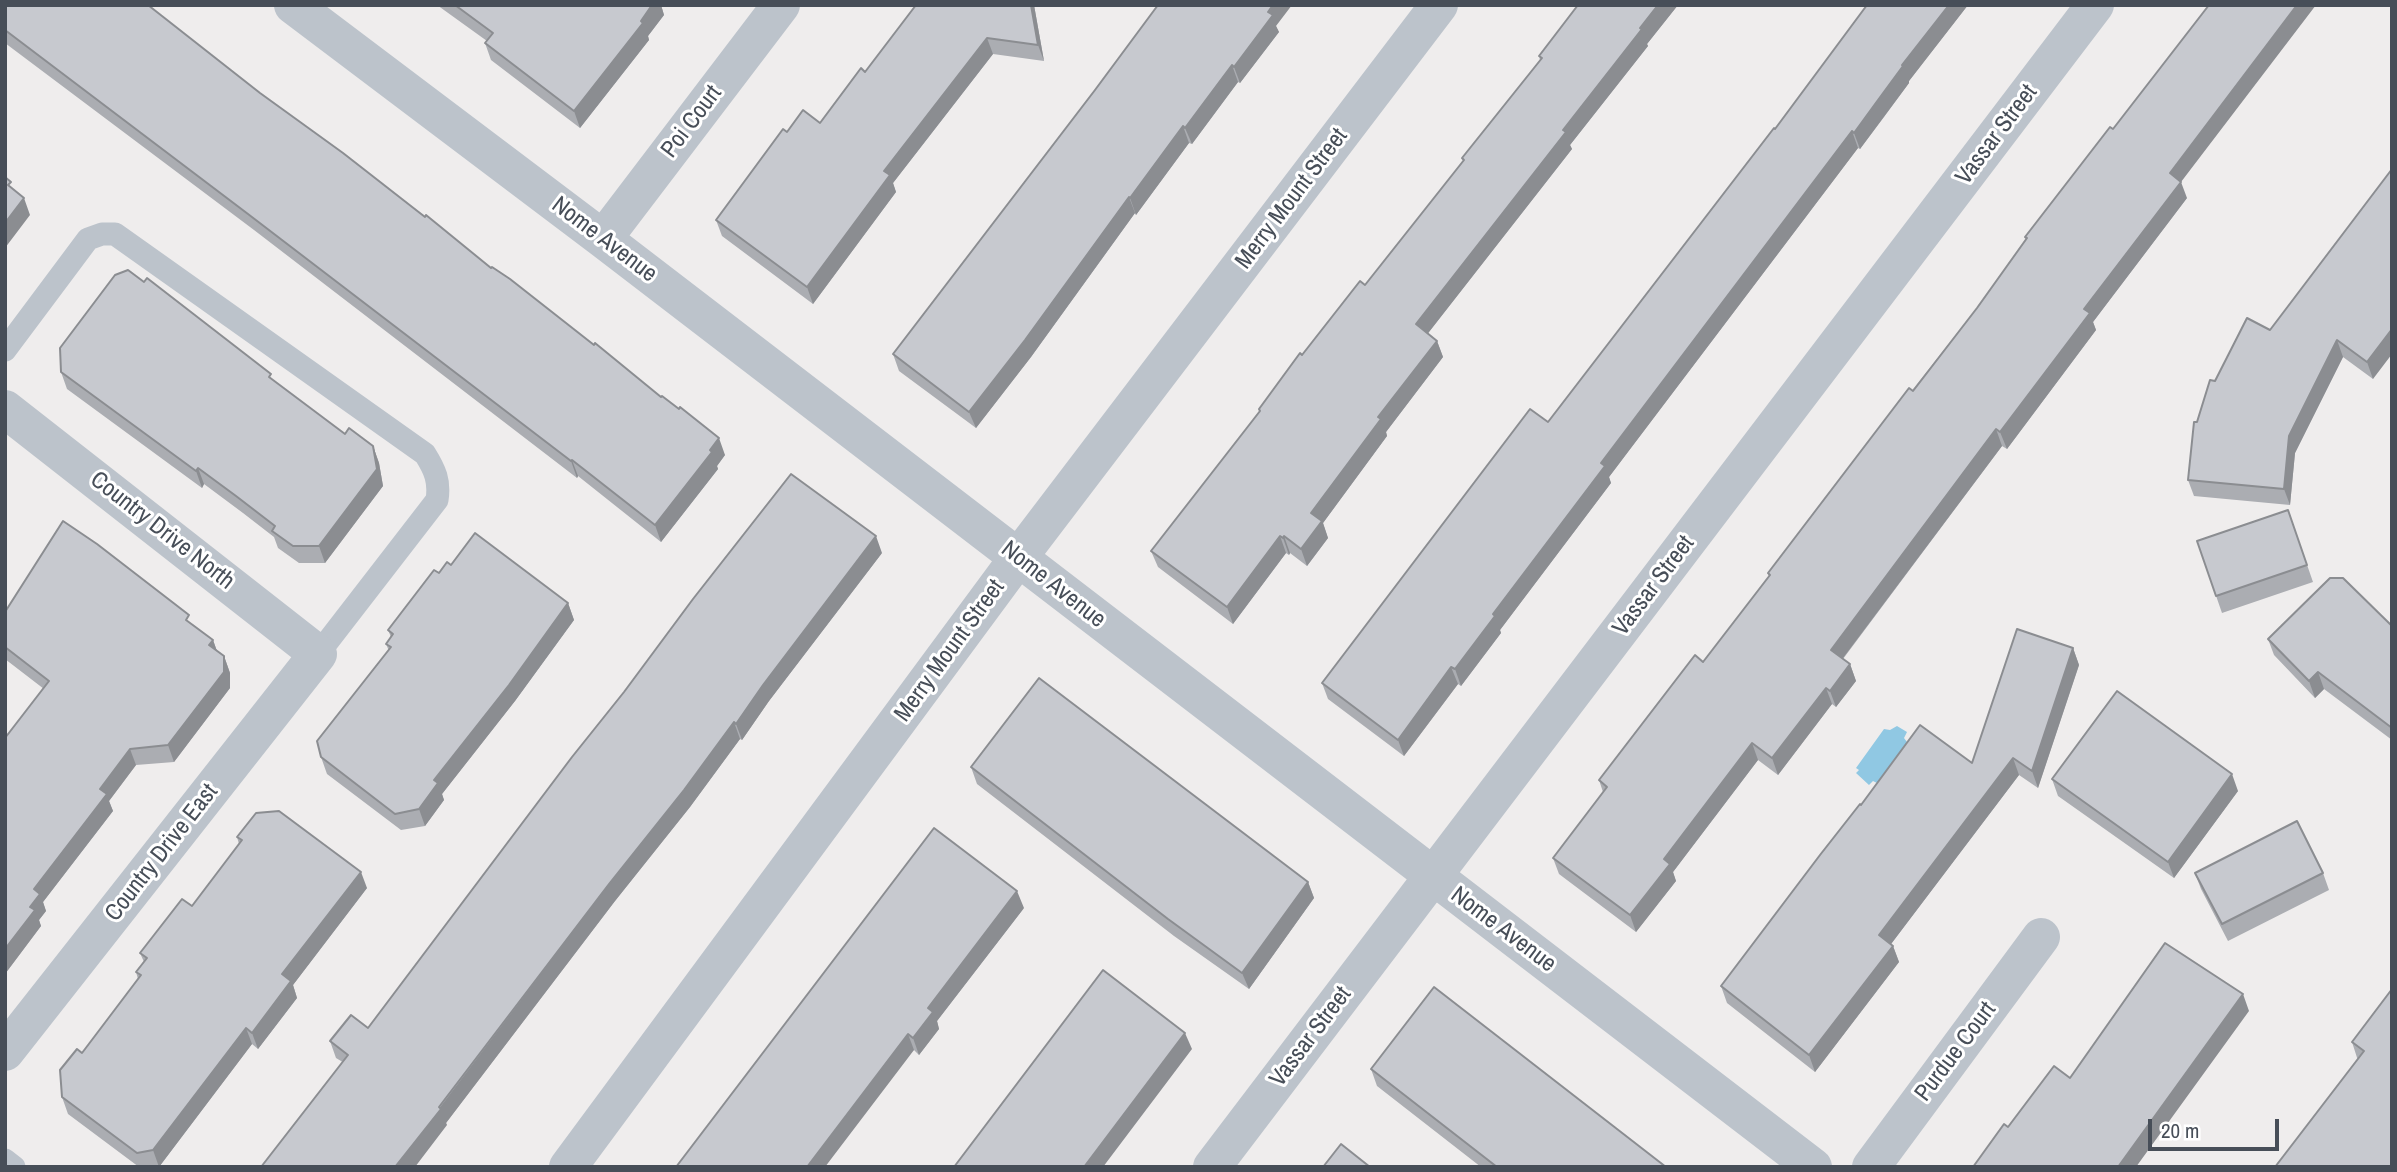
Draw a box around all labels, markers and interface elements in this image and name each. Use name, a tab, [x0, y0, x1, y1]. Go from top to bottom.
street label: Vassar Street	[1950, 79, 2044, 191]
street label: Poi Court	[655, 80, 729, 164]
street label: Merry Mount Street	[1230, 123, 1354, 275]
street label: Nome Avenue	[546, 191, 662, 289]
street label: Country Drive North	[84, 466, 240, 596]
street label: Vassar Street	[1607, 530, 1701, 642]
street label: Nome Avenue	[995, 535, 1111, 635]
street label: Merry Mount Street	[889, 574, 1011, 728]
street label: Country Drive East	[99, 779, 225, 927]
street label: Nome Avenue	[1445, 881, 1561, 979]
street label: Vassar Street	[1264, 981, 1358, 1093]
street label: Purdue Court	[1909, 997, 2003, 1107]
scale bar	[2152, 1106, 2283, 1150]
text: 20 m	[2161, 1116, 2199, 1145]

